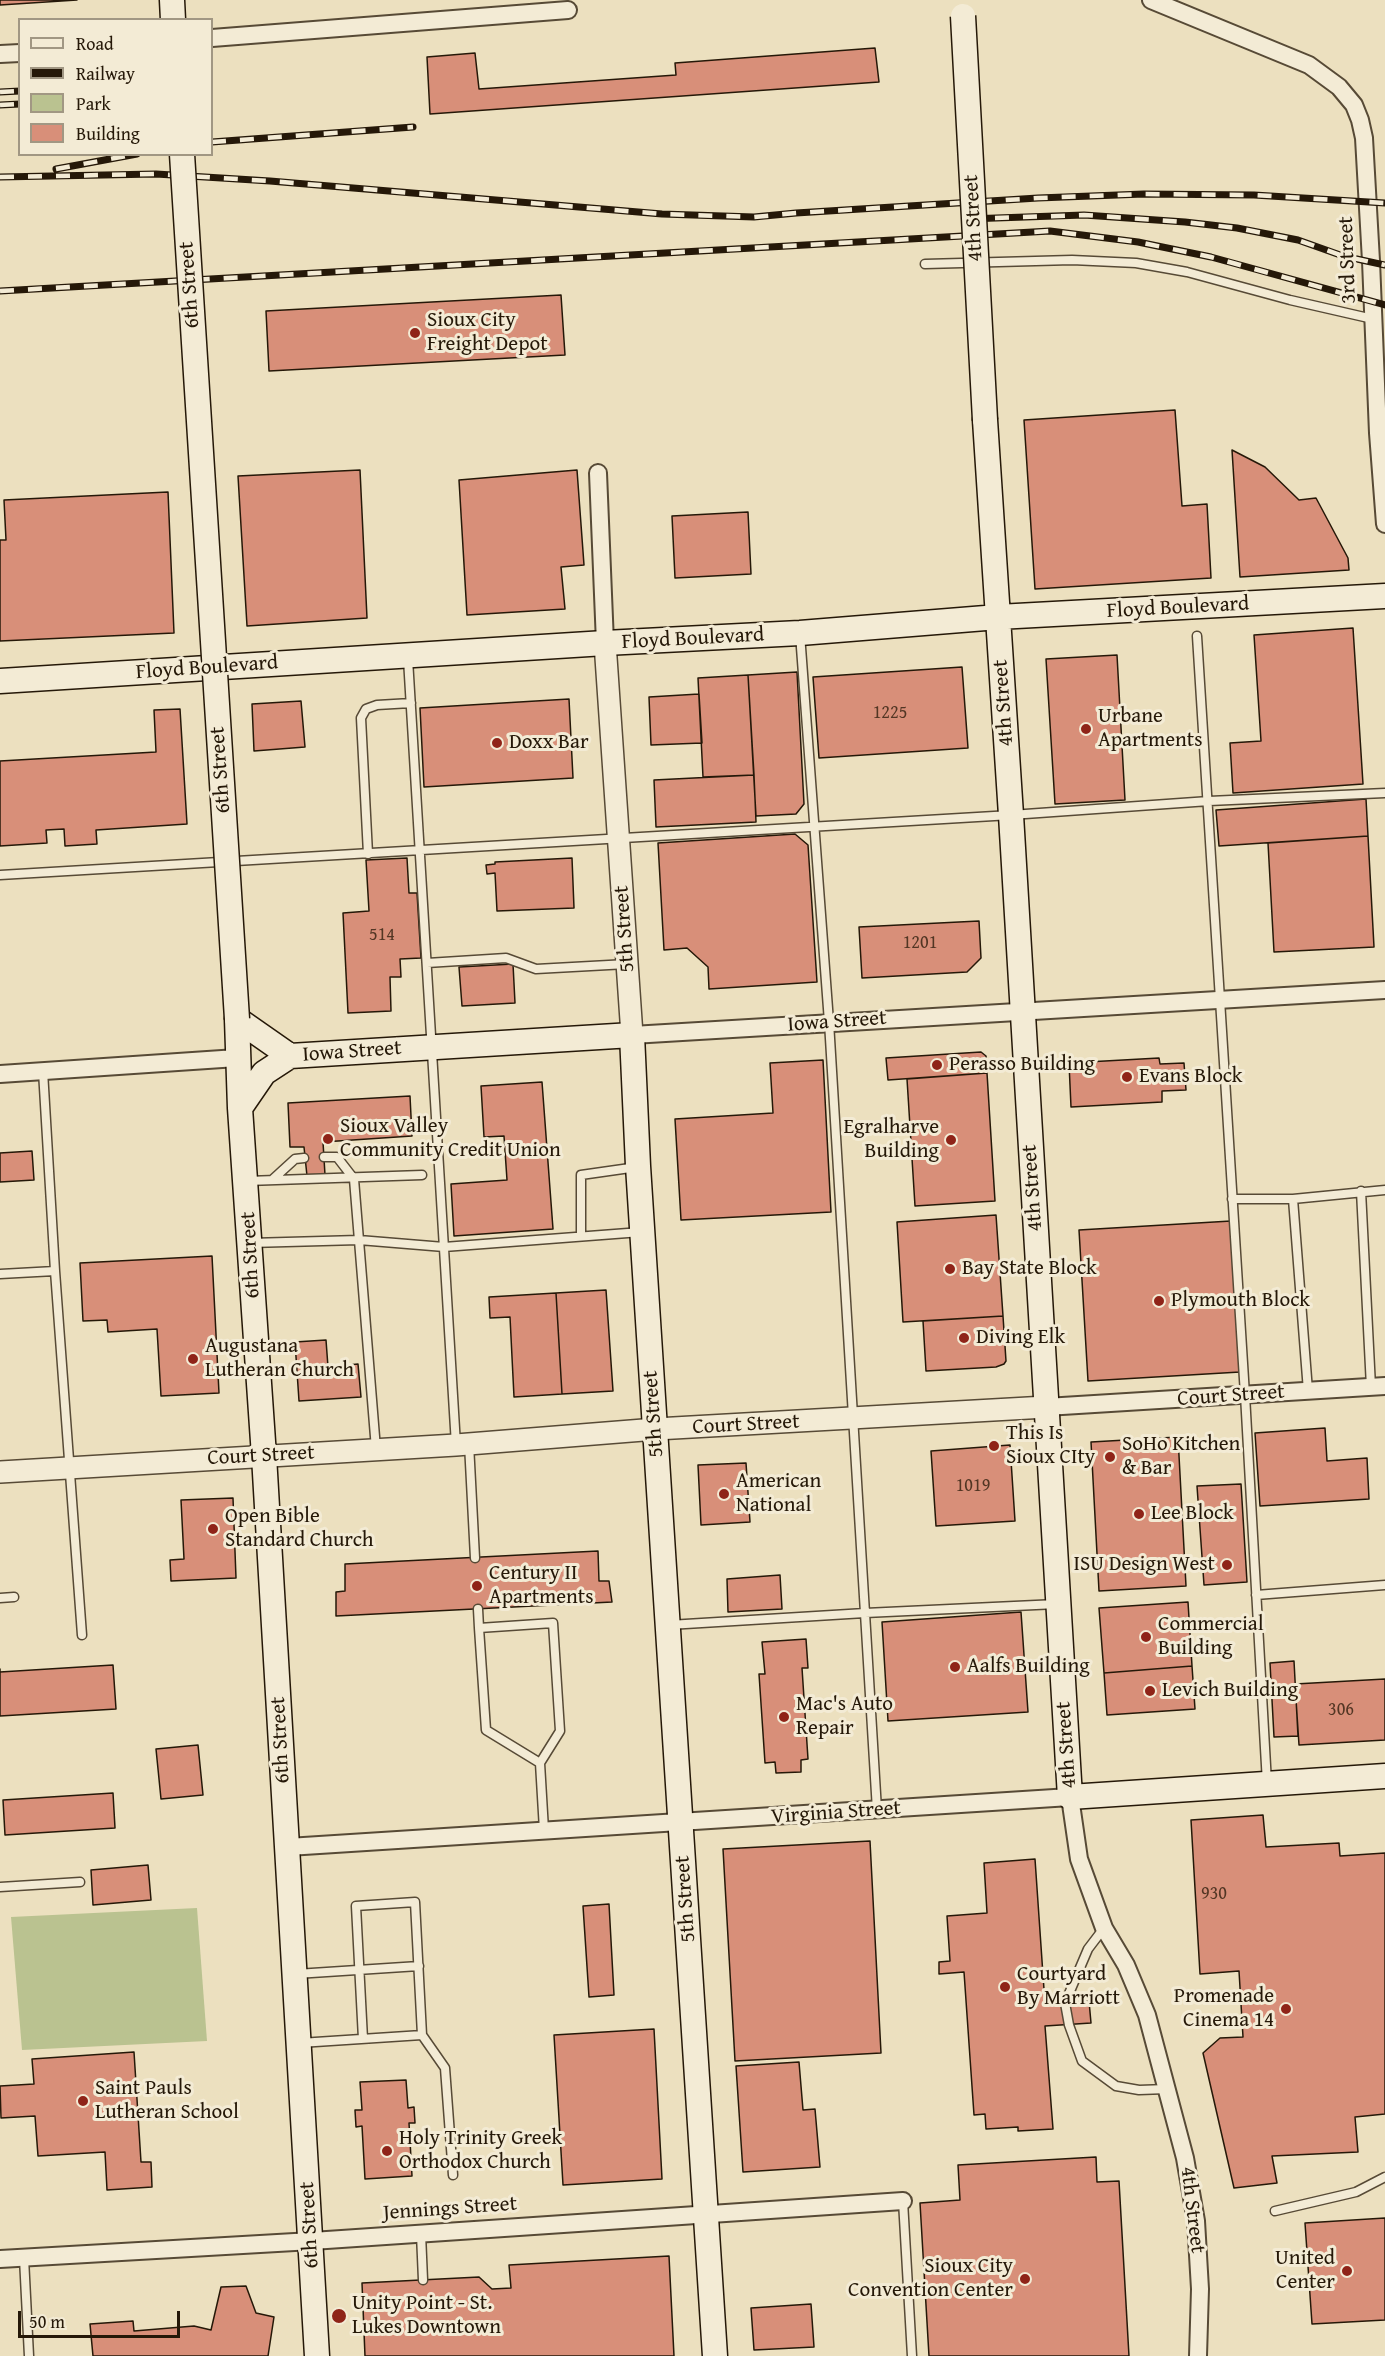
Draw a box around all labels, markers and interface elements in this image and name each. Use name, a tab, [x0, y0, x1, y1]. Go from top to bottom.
legend	[18, 18, 213, 156]
text: Road	[76, 30, 114, 57]
text: Railway	[76, 60, 135, 87]
text: Park	[76, 90, 111, 117]
text: Building	[76, 120, 140, 147]
street label: 4th Street	[959, 174, 989, 262]
street label: 3rd Street	[1334, 216, 1362, 304]
street label: 6th Street	[174, 241, 206, 329]
place label: Sioux City Freight Depot	[427, 308, 548, 358]
marker: Sioux City Freight Depot	[408, 326, 422, 340]
street label: Floyd Boulevard	[1106, 592, 1250, 624]
street label: Floyd Boulevard	[621, 623, 765, 655]
street label: Floyd Boulevard	[135, 650, 279, 686]
street label: 4th Street	[988, 659, 1020, 747]
house number: 1225	[873, 702, 907, 724]
place label: Urbane Apartments	[1098, 704, 1203, 754]
marker: Urbane Apartments	[1079, 722, 1093, 736]
street label: 6th Street	[205, 726, 237, 814]
place label: Doxx Bar	[509, 730, 589, 756]
marker: Doxx Bar	[490, 736, 504, 750]
street label: 5th Street	[609, 885, 641, 973]
house number: 514	[369, 924, 395, 946]
house number: 1201	[903, 932, 937, 954]
street label: Iowa Street	[787, 1006, 887, 1038]
street label: Iowa Street	[302, 1036, 402, 1068]
place label: Perasso Building	[949, 1052, 1095, 1078]
marker: Perasso Building	[930, 1058, 944, 1072]
place label: Evans Block	[1139, 1064, 1243, 1090]
marker: Evans Block	[1120, 1070, 1134, 1084]
place label: Sioux Valley Community Credit Union	[340, 1114, 561, 1164]
place label: Egralharve Building	[843, 1115, 939, 1165]
marker: Sioux Valley Community Credit Union	[321, 1132, 335, 1146]
marker: Egralharve Building	[944, 1133, 958, 1147]
street label: 4th Street	[1017, 1144, 1049, 1232]
street label: 6th Street	[236, 1211, 266, 1299]
place label: Bay State Block	[962, 1256, 1097, 1282]
marker: Bay State Block	[943, 1262, 957, 1276]
place label: Plymouth Block	[1171, 1288, 1310, 1314]
marker: Plymouth Block	[1152, 1294, 1166, 1308]
place label: Diving Elk	[976, 1325, 1065, 1351]
marker: Diving Elk	[957, 1331, 971, 1345]
place label: Augustana Lutheran Church	[205, 1334, 354, 1384]
marker: Augustana Lutheran Church	[186, 1352, 200, 1366]
street label: 5th Street	[638, 1370, 670, 1458]
street label: Court Street	[1177, 1380, 1285, 1412]
street label: Court Street	[692, 1410, 800, 1440]
place label: This Is Sioux CIty	[1006, 1421, 1095, 1471]
place label: SoHo Kitchen & Bar	[1122, 1432, 1240, 1482]
marker: This Is Sioux CIty	[987, 1439, 1001, 1453]
street label: Court Street	[207, 1441, 315, 1471]
marker: SoHo Kitchen & Bar	[1103, 1450, 1117, 1464]
place label: American National	[736, 1469, 821, 1519]
house number: 1019	[956, 1475, 990, 1497]
marker: American National	[717, 1487, 731, 1501]
place label: Lee Block	[1151, 1501, 1234, 1527]
place label: Open Bible Standard Church	[225, 1504, 373, 1554]
marker: Lee Block	[1132, 1507, 1146, 1521]
marker: Open Bible Standard Church	[206, 1522, 220, 1536]
place label: ISU Design West	[1073, 1552, 1215, 1578]
marker: ISU Design West	[1220, 1558, 1234, 1572]
place label: Century II Apartments	[489, 1561, 594, 1611]
marker: Century II Apartments	[470, 1579, 484, 1593]
place label: Commercial Building	[1158, 1612, 1264, 1662]
marker: Commercial Building	[1139, 1630, 1153, 1644]
place label: Aalfs Building	[967, 1654, 1090, 1680]
marker: Aalfs Building	[948, 1660, 962, 1674]
place label: Levich Building	[1162, 1678, 1298, 1704]
marker: Levich Building	[1143, 1684, 1157, 1698]
place label: Mac's Auto Repair	[796, 1692, 893, 1742]
street label: 6th Street	[266, 1696, 296, 1784]
house number: 306	[1328, 1699, 1354, 1721]
street label: 4th Street	[1051, 1701, 1083, 1789]
marker: Mac's Auto Repair	[777, 1710, 791, 1724]
street label: Virginia Street	[770, 1796, 902, 1830]
street label: 5th Street	[670, 1855, 702, 1943]
house number: 930	[1201, 1883, 1227, 1905]
place label: Courtyard By Marriott	[1017, 1962, 1120, 2012]
marker: Courtyard By Marriott	[998, 1980, 1012, 1994]
place label: Promenade Cinema 14	[1174, 1984, 1274, 2034]
marker: Promenade Cinema 14	[1279, 2002, 1293, 2016]
place label: Saint Pauls Lutheran School	[95, 2076, 239, 2126]
marker: Saint Pauls Lutheran School	[76, 2094, 90, 2108]
place label: Holy Trinity Greek Orthodox Church	[399, 2126, 562, 2176]
marker: Holy Trinity Greek Orthodox Church	[380, 2144, 394, 2158]
street label: 4th Street	[1174, 2165, 1210, 2255]
street label: 6th Street	[295, 2181, 325, 2269]
street label: Jennings Street	[382, 2192, 518, 2226]
place label: United Center	[1275, 2246, 1335, 2296]
place label: Sioux City Convention Center	[848, 2254, 1013, 2304]
marker: United Center	[1340, 2264, 1354, 2278]
marker: Sioux City Convention Center	[1018, 2272, 1032, 2286]
place label: Unity Point - St. Lukes Downtown	[352, 2291, 501, 2341]
scale bar	[21, 2299, 183, 2337]
marker: Unity Point - St. Lukes Downtown	[330, 2307, 348, 2325]
text: 50 m	[29, 2308, 65, 2335]

